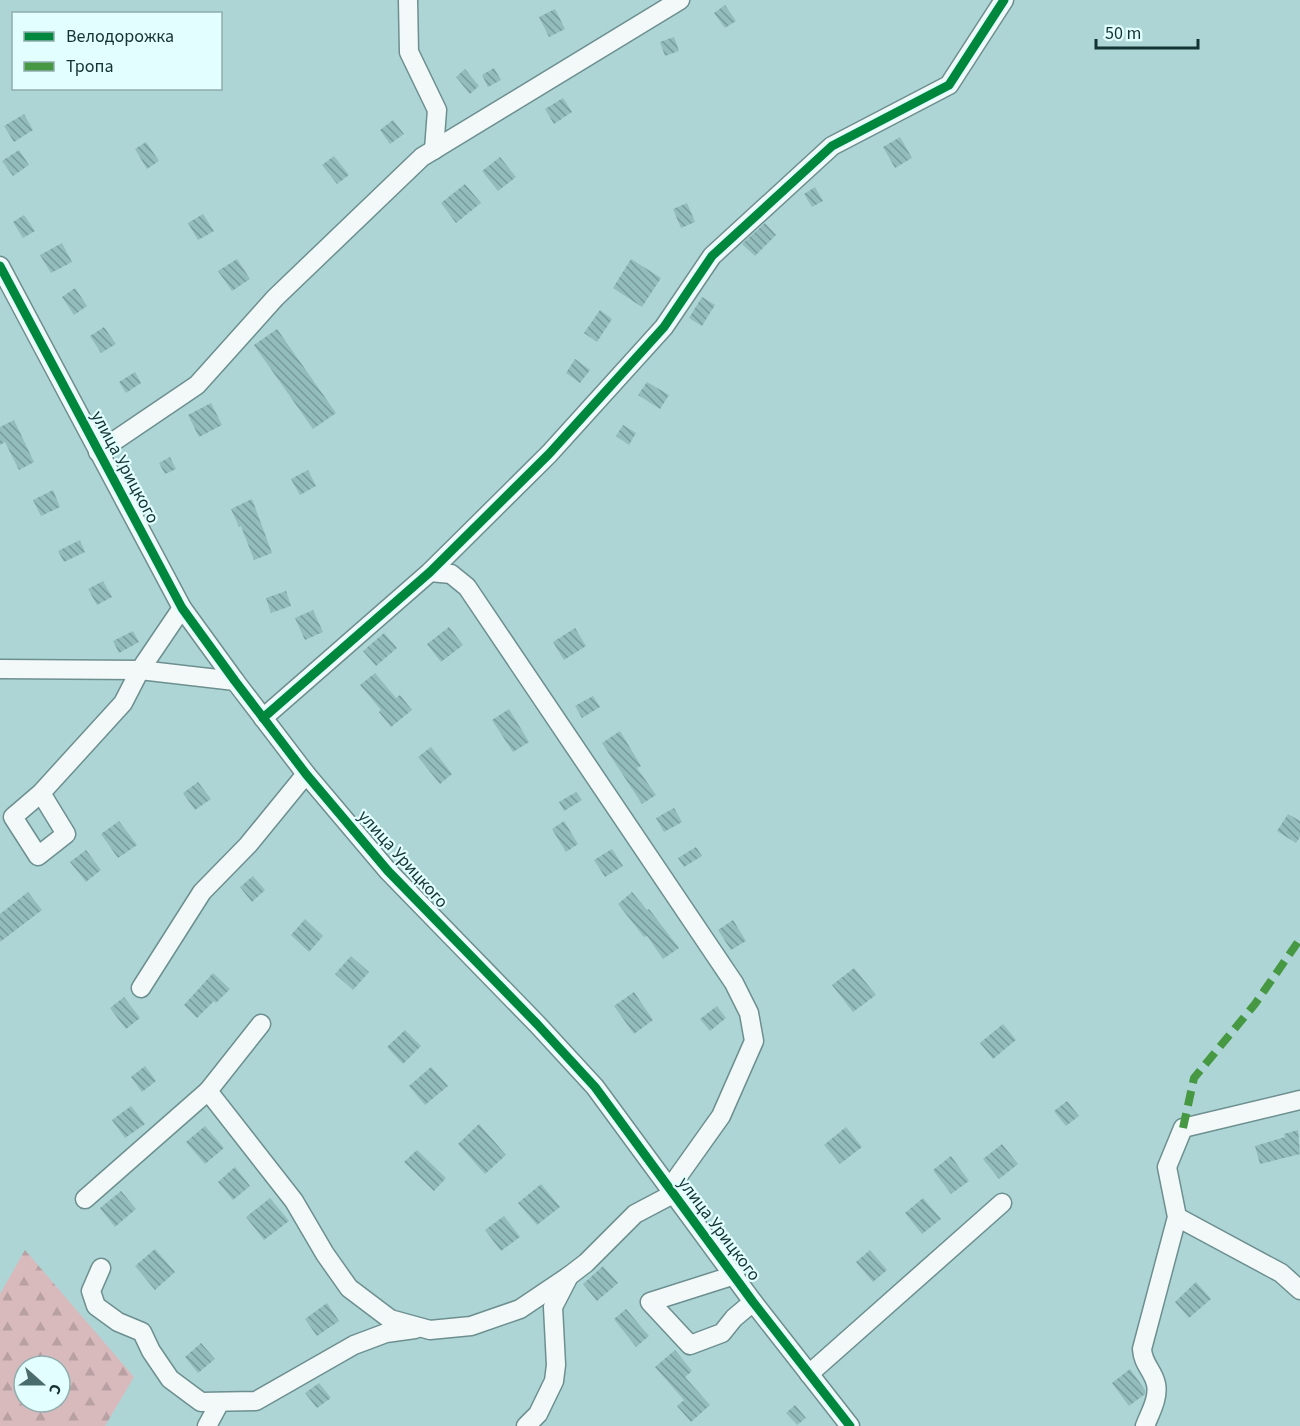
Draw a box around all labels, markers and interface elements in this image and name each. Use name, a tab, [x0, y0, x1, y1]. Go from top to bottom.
legend	[12, 12, 222, 90]
scale bar	[1096, 12, 1198, 50]
text: 50 m	[1105, 21, 1141, 46]
text: Велодорожка	[66, 24, 174, 49]
text: Тропа	[66, 54, 114, 79]
street label: улица Урицкого	[85, 406, 165, 528]
street label: улица Урицкого	[352, 804, 454, 914]
street label: улица Урицкого	[672, 1172, 766, 1286]
north arrow	[12, 1354, 72, 1414]
text: С	[43, 1381, 67, 1397]

